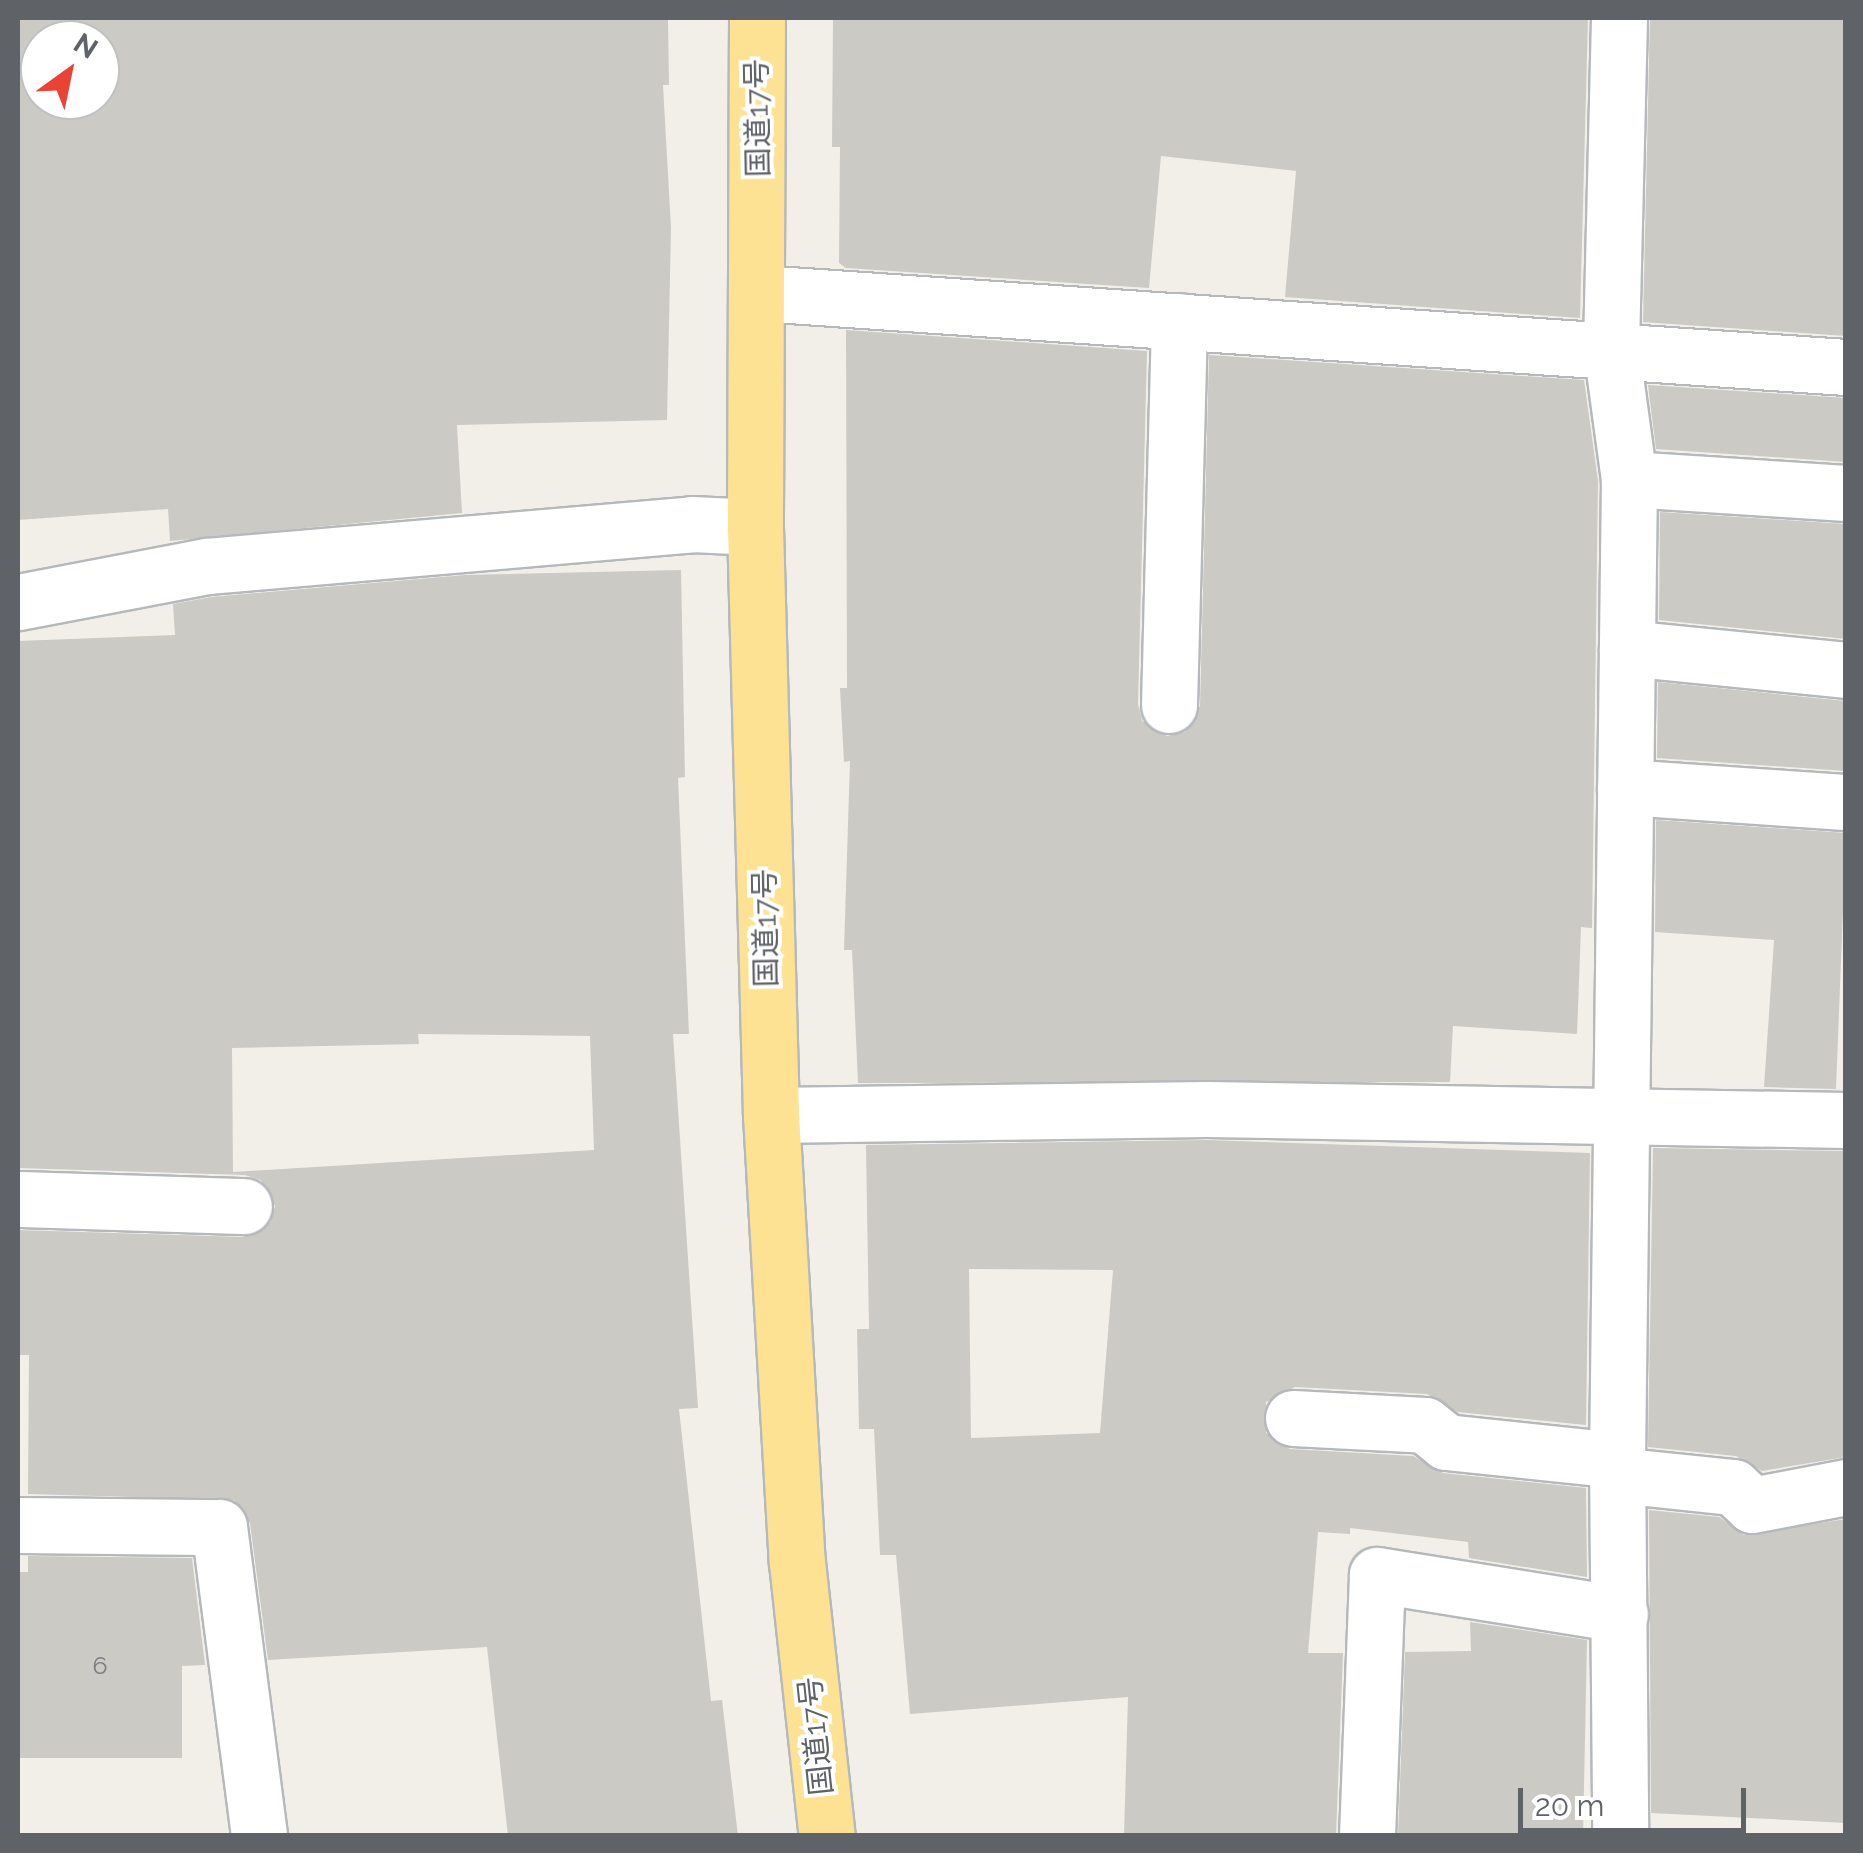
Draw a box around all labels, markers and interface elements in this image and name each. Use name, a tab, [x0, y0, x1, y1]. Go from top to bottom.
north arrow	[20, 20, 120, 120]
text: N	[68, 26, 103, 66]
street label: 国道17号	[739, 58, 777, 178]
street label: 国道17号	[747, 868, 785, 988]
house number: 6	[92, 1650, 108, 1680]
street label: 国道17号	[792, 1675, 840, 1797]
scale bar	[1523, 1768, 1750, 1830]
text: 20 m	[1535, 1788, 1604, 1823]

